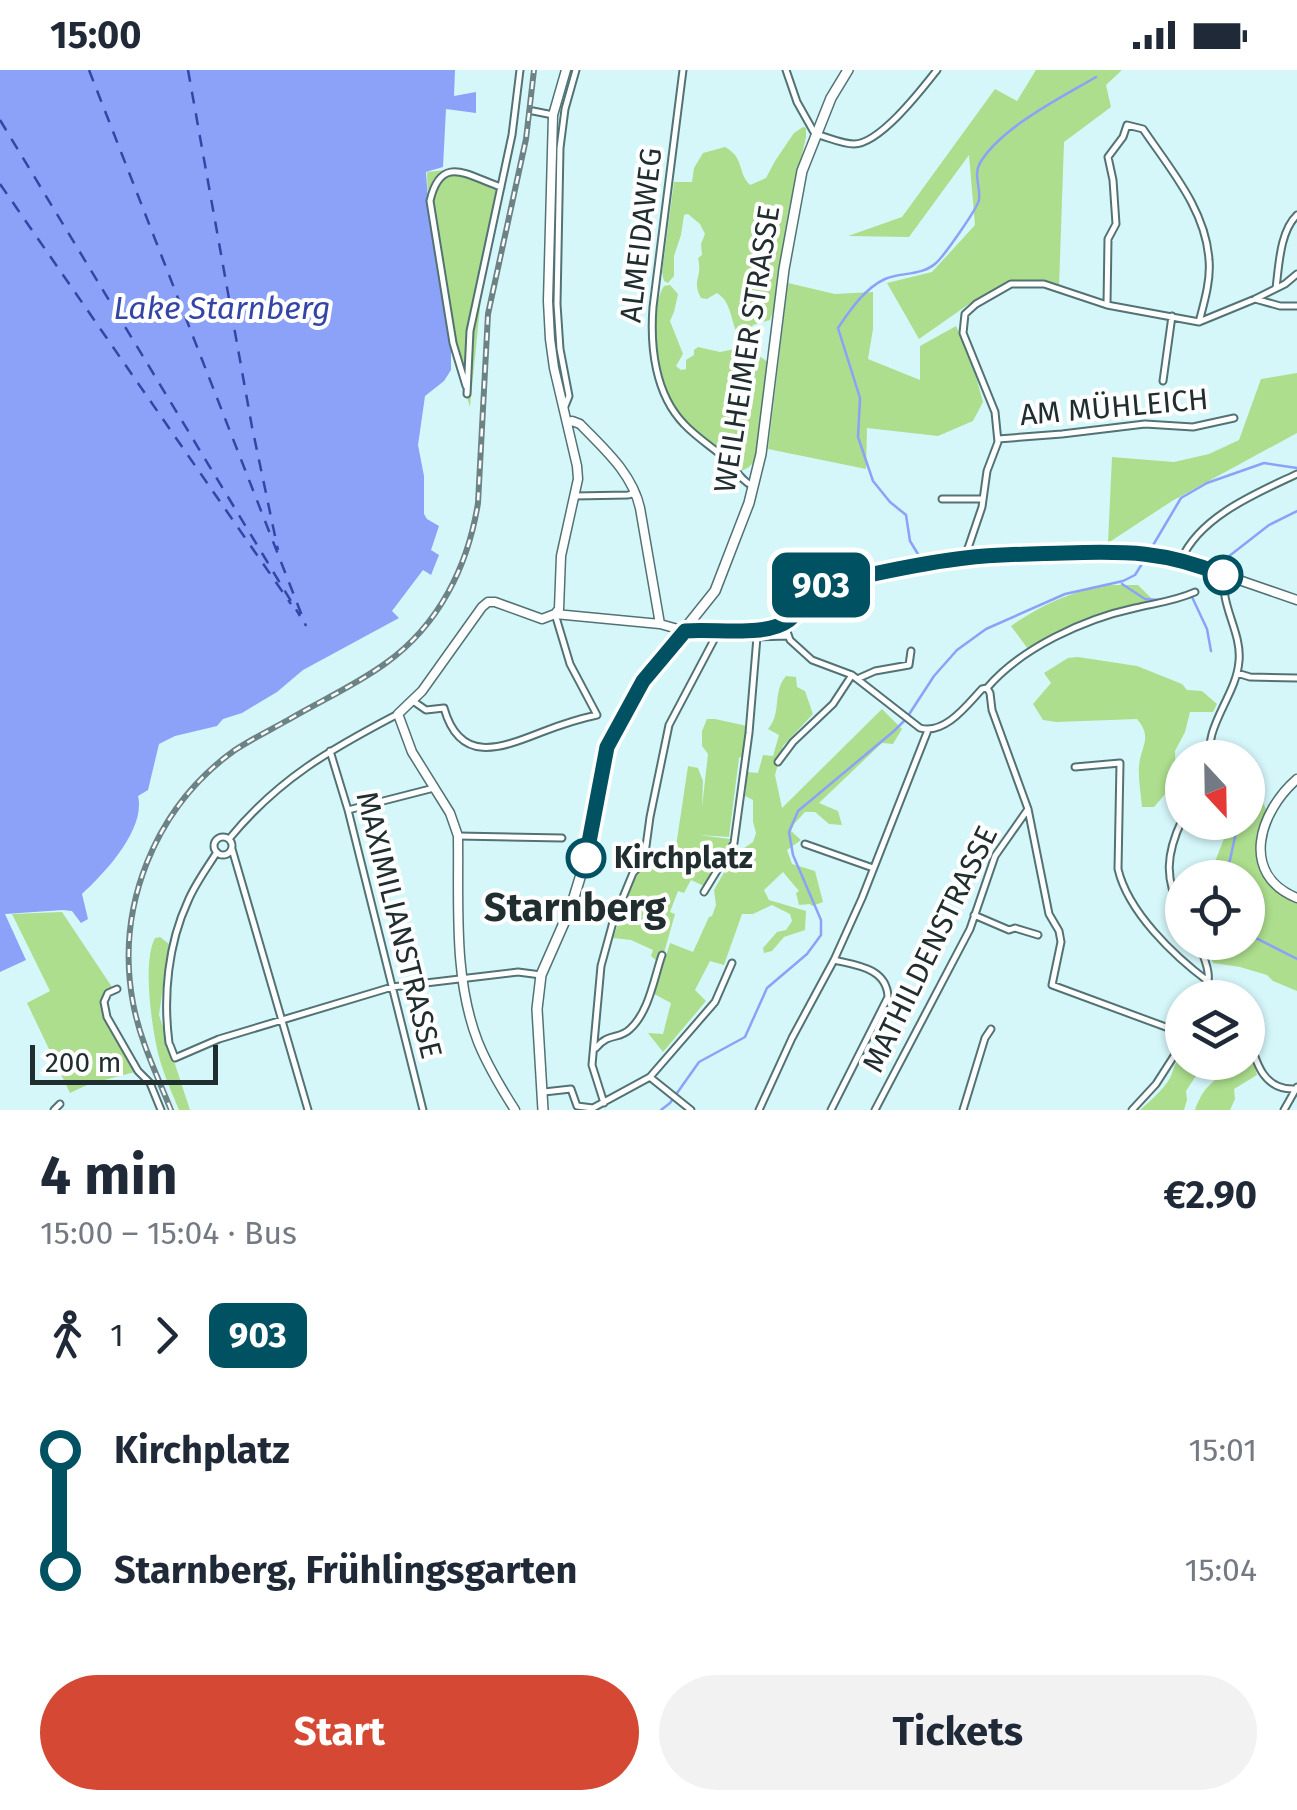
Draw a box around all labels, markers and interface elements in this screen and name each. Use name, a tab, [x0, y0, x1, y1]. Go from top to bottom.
text: 15:00	[50, 12, 142, 58]
street label: ALMEIDAWEG	[612, 146, 670, 324]
street label: WEILHEIMER STRASSE	[707, 203, 787, 495]
water label: Lake Starnberg	[113, 289, 331, 327]
street label: AM MÜHLEICH	[1018, 381, 1210, 433]
line badge: 903	[764, 552, 878, 618]
unlabelled marker	[1204, 556, 1242, 594]
text: 903	[792, 564, 850, 606]
north arrow	[1165, 740, 1265, 840]
map controls	[1165, 740, 1265, 1080]
street label: MAXIMILIANSTRASSE	[348, 788, 450, 1062]
street label: MATHILDENSTRASSE	[855, 820, 1005, 1078]
marker: Kirchplatz	[567, 839, 605, 877]
place label: Kirchplatz	[614, 840, 753, 876]
button: locate	[1165, 860, 1265, 960]
district label: Starnberg	[484, 884, 667, 932]
button: layers	[1165, 980, 1265, 1080]
scale bar	[30, 1040, 218, 1084]
text: 200 m	[45, 1046, 122, 1079]
text: 4 min	[40, 1143, 178, 1209]
text: €2.90	[1163, 1172, 1257, 1218]
text: 15:00 – 15:04 · Bus	[40, 1214, 297, 1252]
icon: walk	[40, 1308, 95, 1363]
icon: forward	[139, 1308, 194, 1363]
text: 903	[229, 1314, 287, 1356]
text: 1	[110, 1316, 124, 1354]
text: Kirchplatz	[114, 1427, 290, 1473]
text: 15:01	[1189, 1431, 1257, 1469]
text: Starnberg, Frühlingsgarten	[114, 1547, 577, 1593]
text: 15:04	[1185, 1551, 1257, 1589]
button: Start	[40, 1675, 639, 1790]
button: Tickets	[659, 1675, 1257, 1790]

